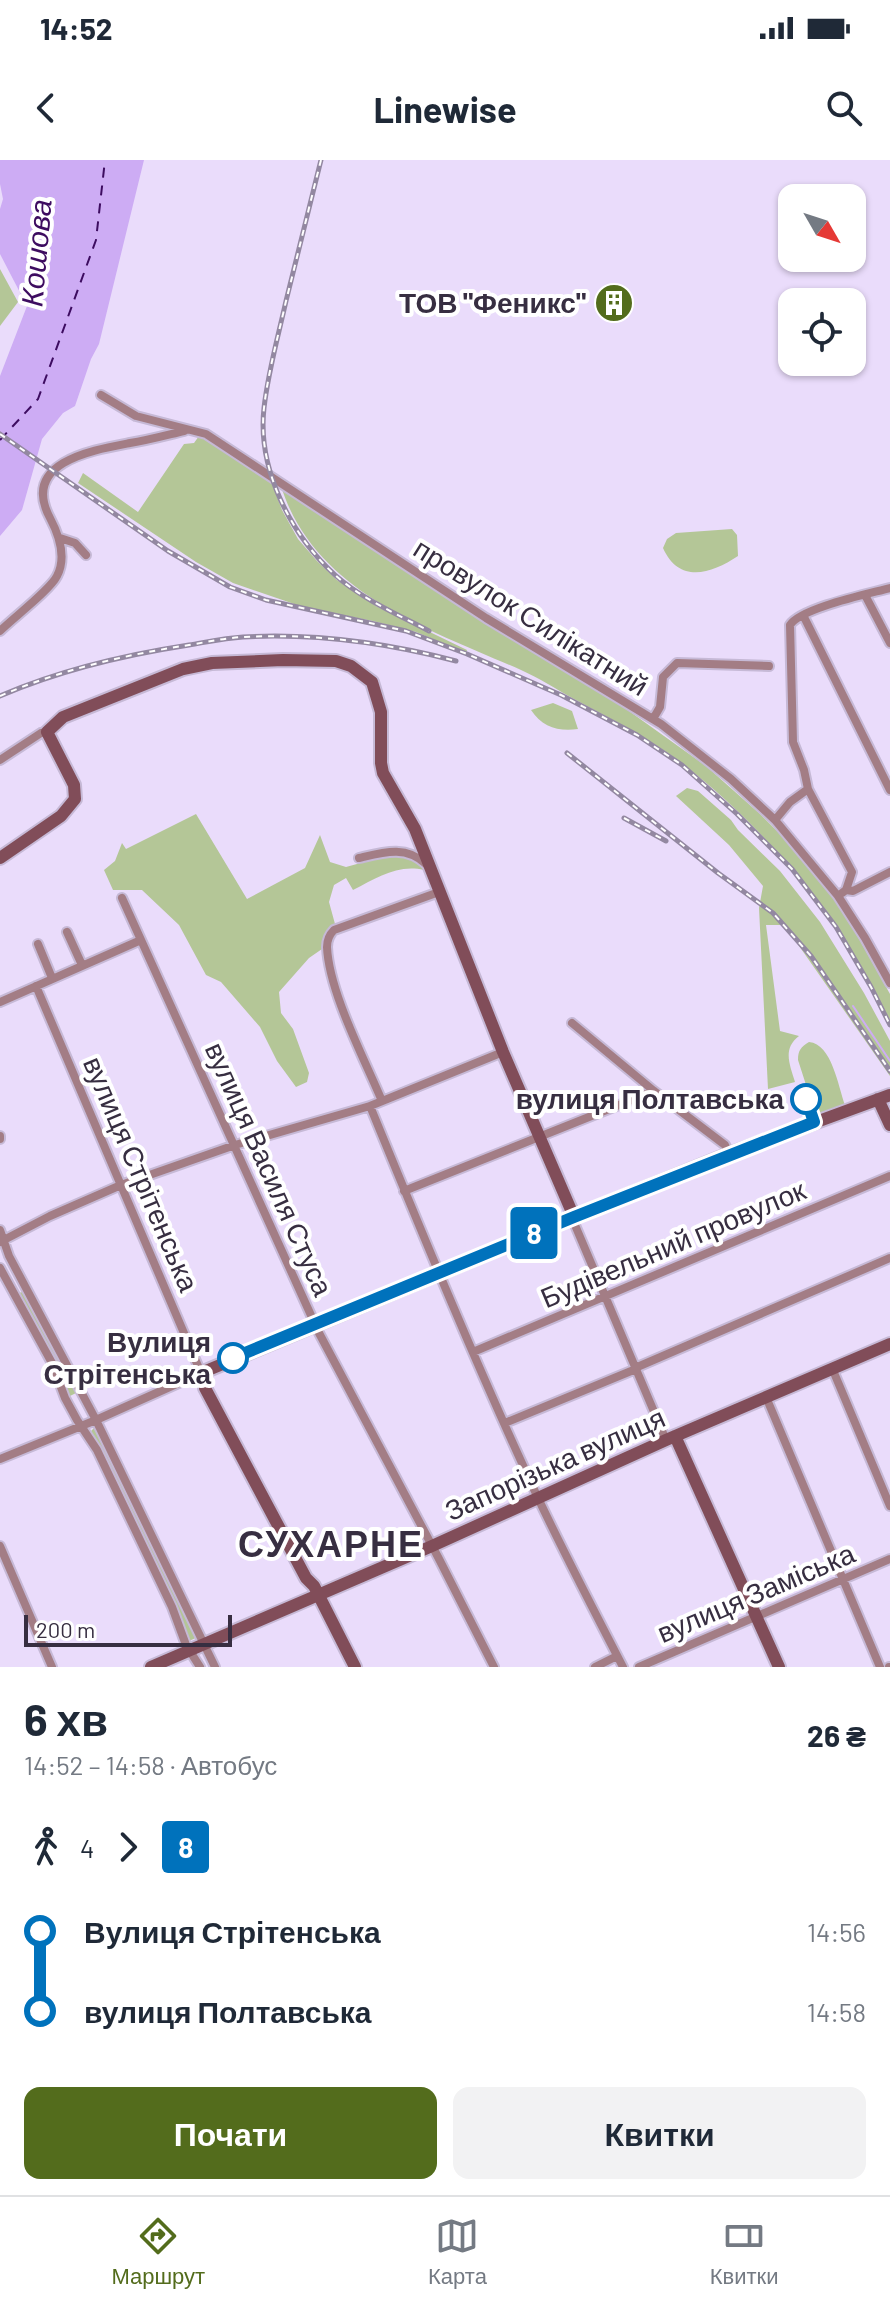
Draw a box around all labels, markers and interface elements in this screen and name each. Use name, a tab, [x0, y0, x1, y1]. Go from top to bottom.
text: 14:52	[40, 10, 113, 46]
icon: back	[24, 86, 68, 130]
icon: search	[822, 86, 866, 130]
text: Linewise	[373, 87, 517, 130]
north arrow	[778, 184, 866, 272]
map controls	[778, 184, 866, 376]
water label: Кошова	[12, 198, 58, 308]
building icon: ТОВ "Феникс"	[593, 282, 635, 324]
place label: ТОВ "Феникс"	[399, 285, 586, 319]
button: locate	[778, 288, 866, 376]
street label: провулок Силікатний	[408, 530, 655, 702]
street label: вулиця Василя Стуса	[199, 1037, 341, 1301]
street label: вулиця Стрітенська	[77, 1051, 207, 1297]
place label: вулиця Полтавська	[516, 1081, 784, 1115]
marker: вулиця Полтавська	[791, 1084, 821, 1114]
street label: Будівельний провулок	[535, 1172, 811, 1314]
line badge: 8	[508, 1207, 560, 1259]
text: 8	[526, 1216, 542, 1250]
place label: Вулиця Стрітенська	[44, 1324, 211, 1390]
marker: Вулиця Стрітенська	[218, 1343, 248, 1373]
street label: Запорізька вулиця	[439, 1399, 670, 1527]
district label: СУХАРНЕ	[238, 1521, 424, 1564]
street label: вулиця Заміська	[652, 1535, 860, 1649]
scale bar	[24, 1611, 232, 1647]
text: 200 m	[36, 1616, 95, 1642]
text: 6 хв	[24, 1692, 108, 1745]
text: 26 ₴	[807, 1717, 866, 1753]
text: 14:52 – 14:58 · Автобус	[24, 1749, 277, 1780]
icon: walk	[24, 1825, 68, 1869]
icon: forward	[106, 1825, 150, 1869]
text: 8	[178, 1830, 193, 1864]
text: 4	[80, 1832, 94, 1863]
text: Вулиця Стрітенська	[84, 1913, 381, 1949]
text: 14:56	[807, 1916, 866, 1947]
text: вулиця Полтавська	[84, 1993, 372, 2029]
text: 14:58	[807, 1996, 866, 2027]
button: Почати	[24, 2087, 437, 2179]
button: Квитки	[453, 2087, 866, 2179]
tab: Маршрут	[111, 2214, 205, 2290]
tab: Карта	[428, 2214, 487, 2290]
tab: Квитки	[710, 2214, 779, 2290]

